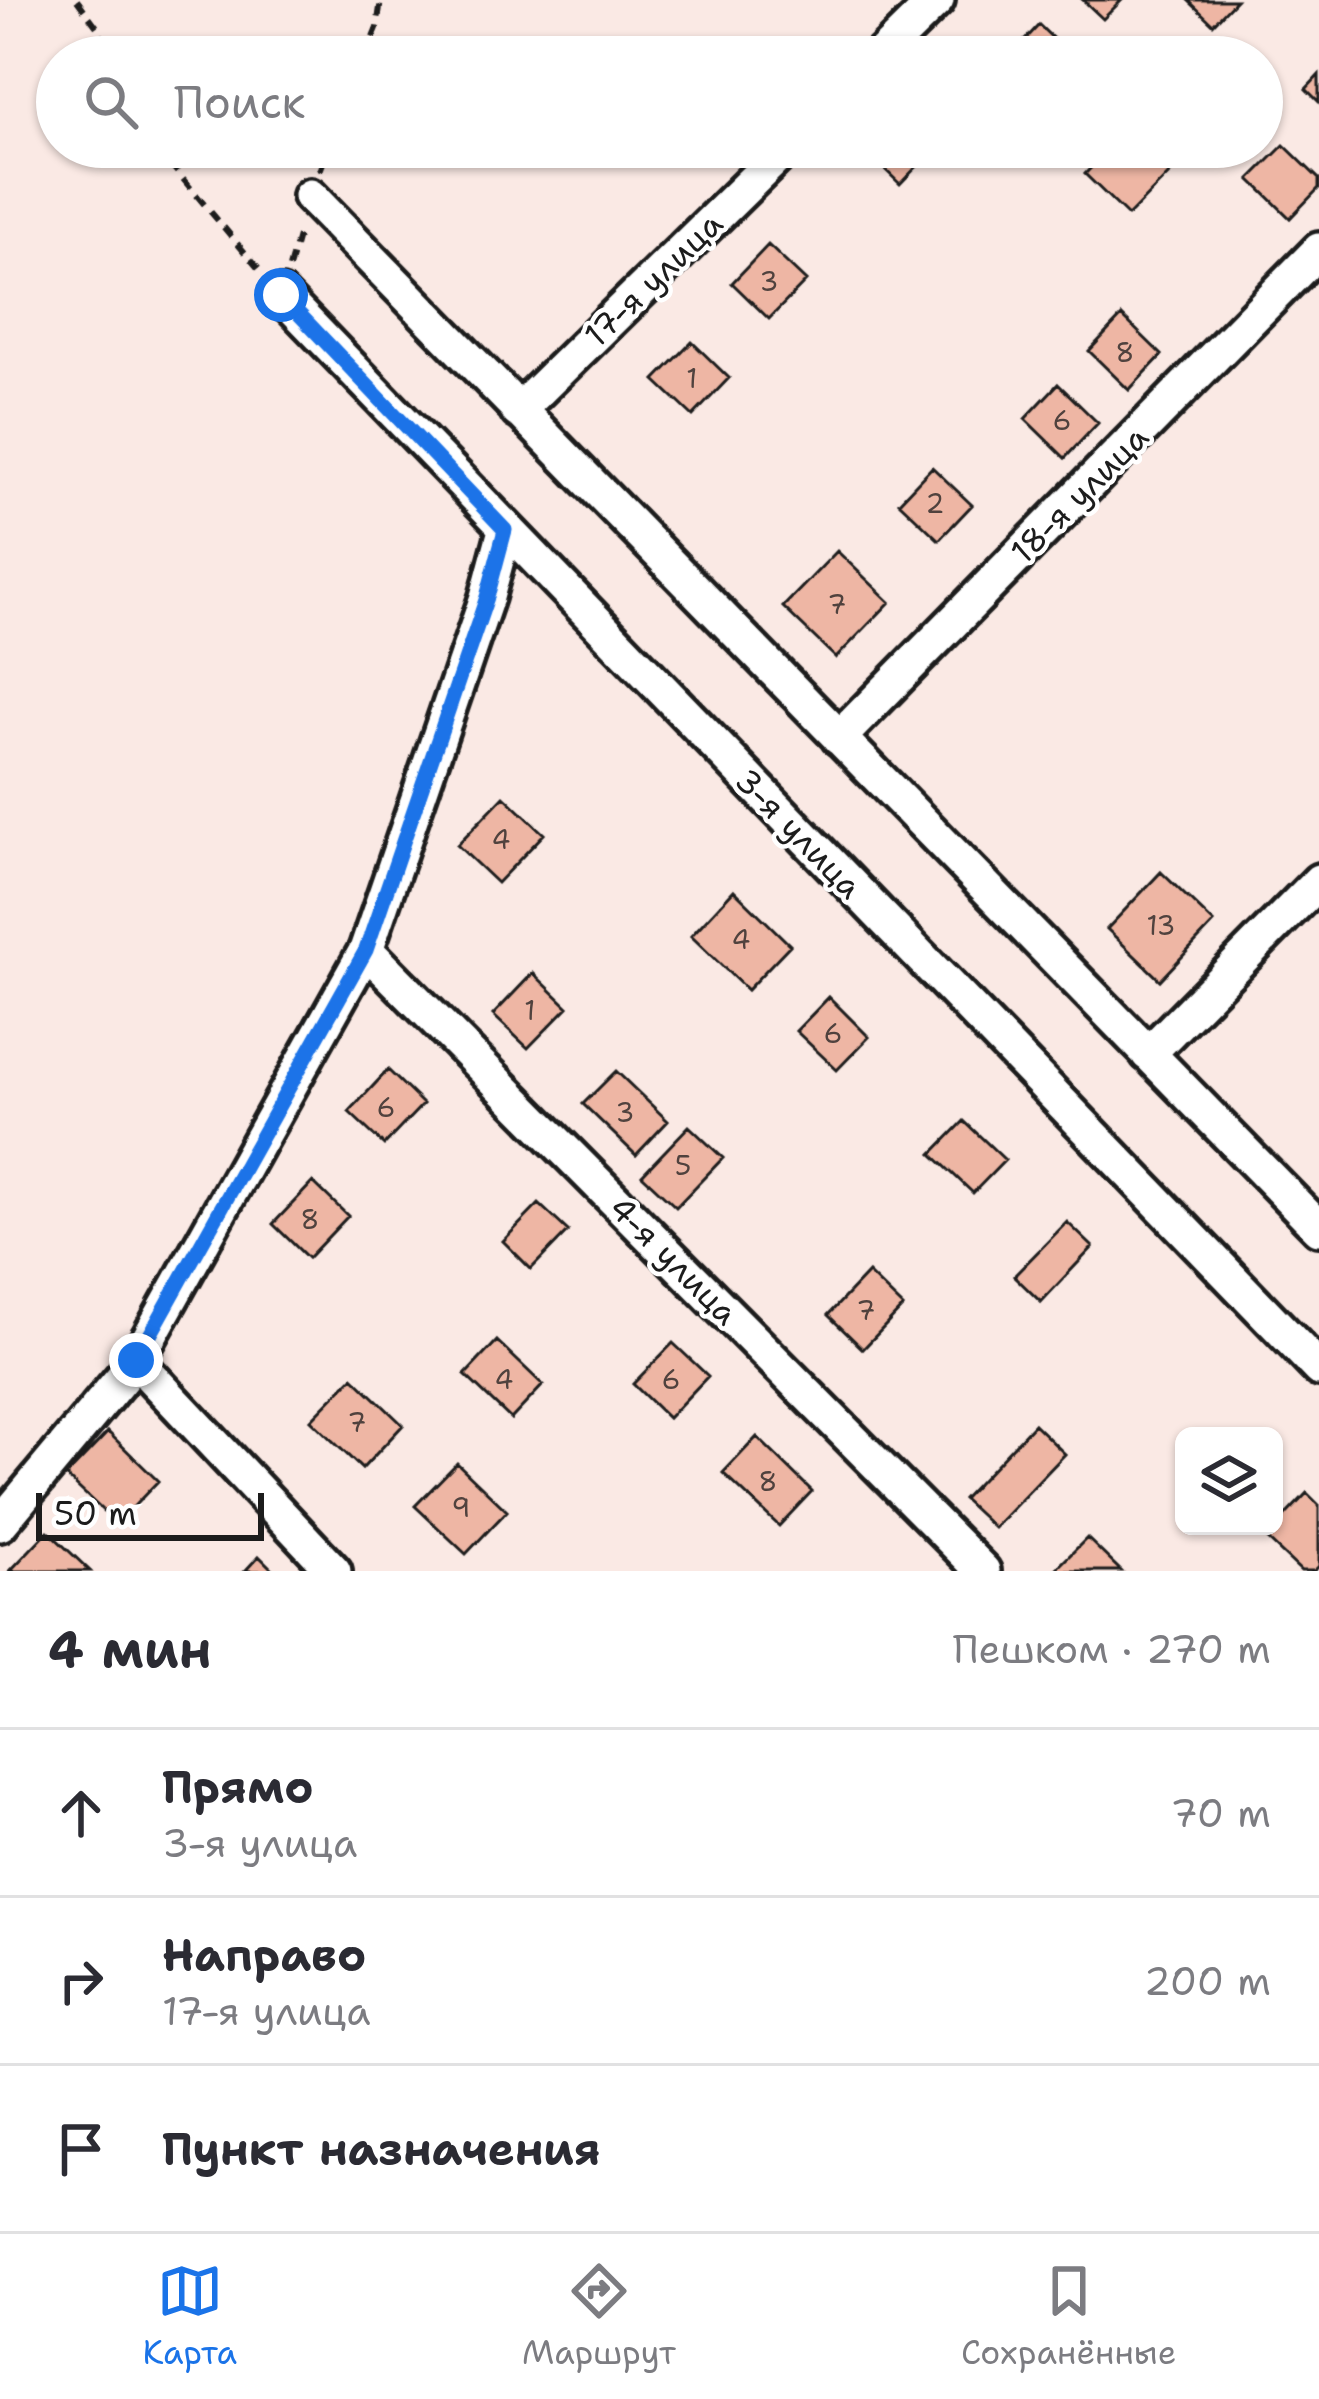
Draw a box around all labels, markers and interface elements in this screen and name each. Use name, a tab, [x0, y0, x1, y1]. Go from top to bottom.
search box	[36, 36, 1283, 168]
icon: search	[78, 69, 144, 135]
text: Поиск	[174, 72, 305, 132]
street label: 17-я улица	[574, 202, 732, 357]
house number: 3	[760, 263, 778, 300]
route start	[254, 268, 308, 322]
house number: 8	[1116, 334, 1134, 371]
house number: 1	[686, 360, 698, 397]
house number: 6	[1053, 402, 1071, 439]
street label: 18-я улица	[1000, 415, 1158, 573]
house number: 2	[926, 485, 944, 522]
house number: 7	[828, 586, 846, 623]
street label: 3-я улица	[725, 758, 872, 908]
house number: 4	[492, 821, 510, 858]
house number: 13	[1147, 907, 1175, 944]
house number: 4	[732, 921, 750, 958]
house number: 1	[524, 992, 536, 1029]
house number: 6	[824, 1015, 842, 1052]
house number: 6	[377, 1089, 395, 1126]
house number: 3	[616, 1094, 634, 1131]
house number: 5	[675, 1147, 691, 1184]
street label: 4-я улица	[599, 1186, 748, 1335]
house number: 8	[301, 1201, 319, 1238]
house number: 7	[857, 1292, 875, 1329]
route end	[109, 1333, 163, 1387]
house number: 4	[495, 1361, 513, 1398]
house number: 6	[662, 1361, 680, 1398]
house number: 7	[348, 1404, 366, 1441]
map controls	[1175, 1427, 1283, 1535]
button: layers	[1175, 1427, 1283, 1535]
house number: 8	[759, 1463, 777, 1500]
scale bar	[36, 1487, 264, 1540]
house number: 9	[452, 1489, 470, 1526]
text: 50 m	[54, 1491, 137, 1536]
text: 4 мин	[48, 1615, 212, 1683]
text: Пешком · 270 m	[953, 1623, 1271, 1675]
text: Прямо	[162, 1757, 313, 1817]
icon: ahead	[48, 1780, 114, 1846]
text: 70 m	[1170, 1787, 1271, 1839]
text: 3-я улица	[162, 1817, 357, 1869]
text: Направо	[162, 1925, 366, 1985]
icon: right	[48, 1948, 114, 2014]
text: 200 m	[1144, 1955, 1271, 2007]
text: 17-я улица	[162, 1985, 371, 2037]
icon: arrive	[48, 2116, 114, 2182]
text: Пункт назначения	[162, 2119, 601, 2179]
tab: Карта	[143, 2258, 237, 2375]
tab: Маршрут	[522, 2258, 676, 2375]
tab: Сохранённые	[961, 2258, 1176, 2375]

